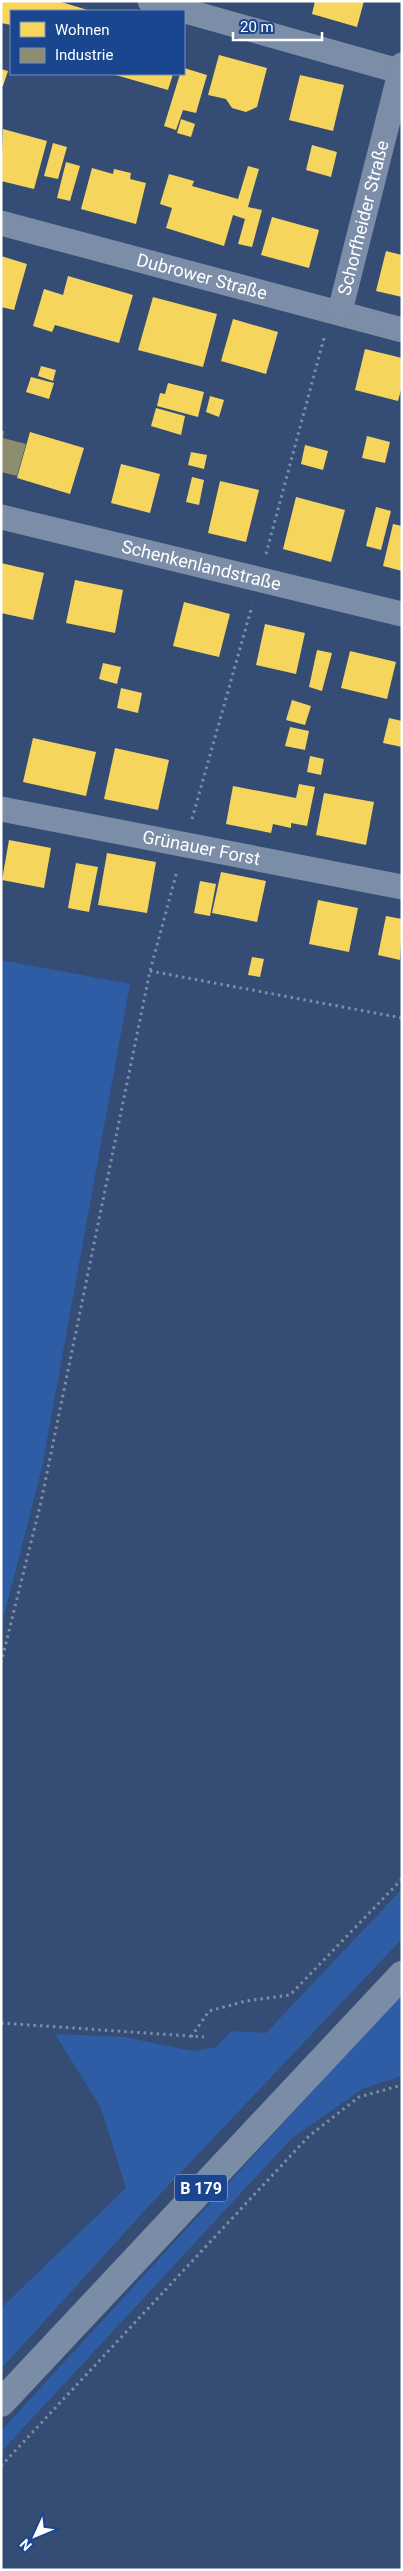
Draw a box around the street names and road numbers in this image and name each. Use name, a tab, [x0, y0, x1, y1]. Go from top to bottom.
street label: Schorfheider Straße	[333, 138, 393, 298]
street label: Dubrower Straße	[135, 249, 270, 304]
street label: Schenkenlandstraße	[120, 536, 283, 594]
street label: Grünauer Forst	[141, 826, 262, 869]
road number: B 179	[175, 2174, 227, 2202]

